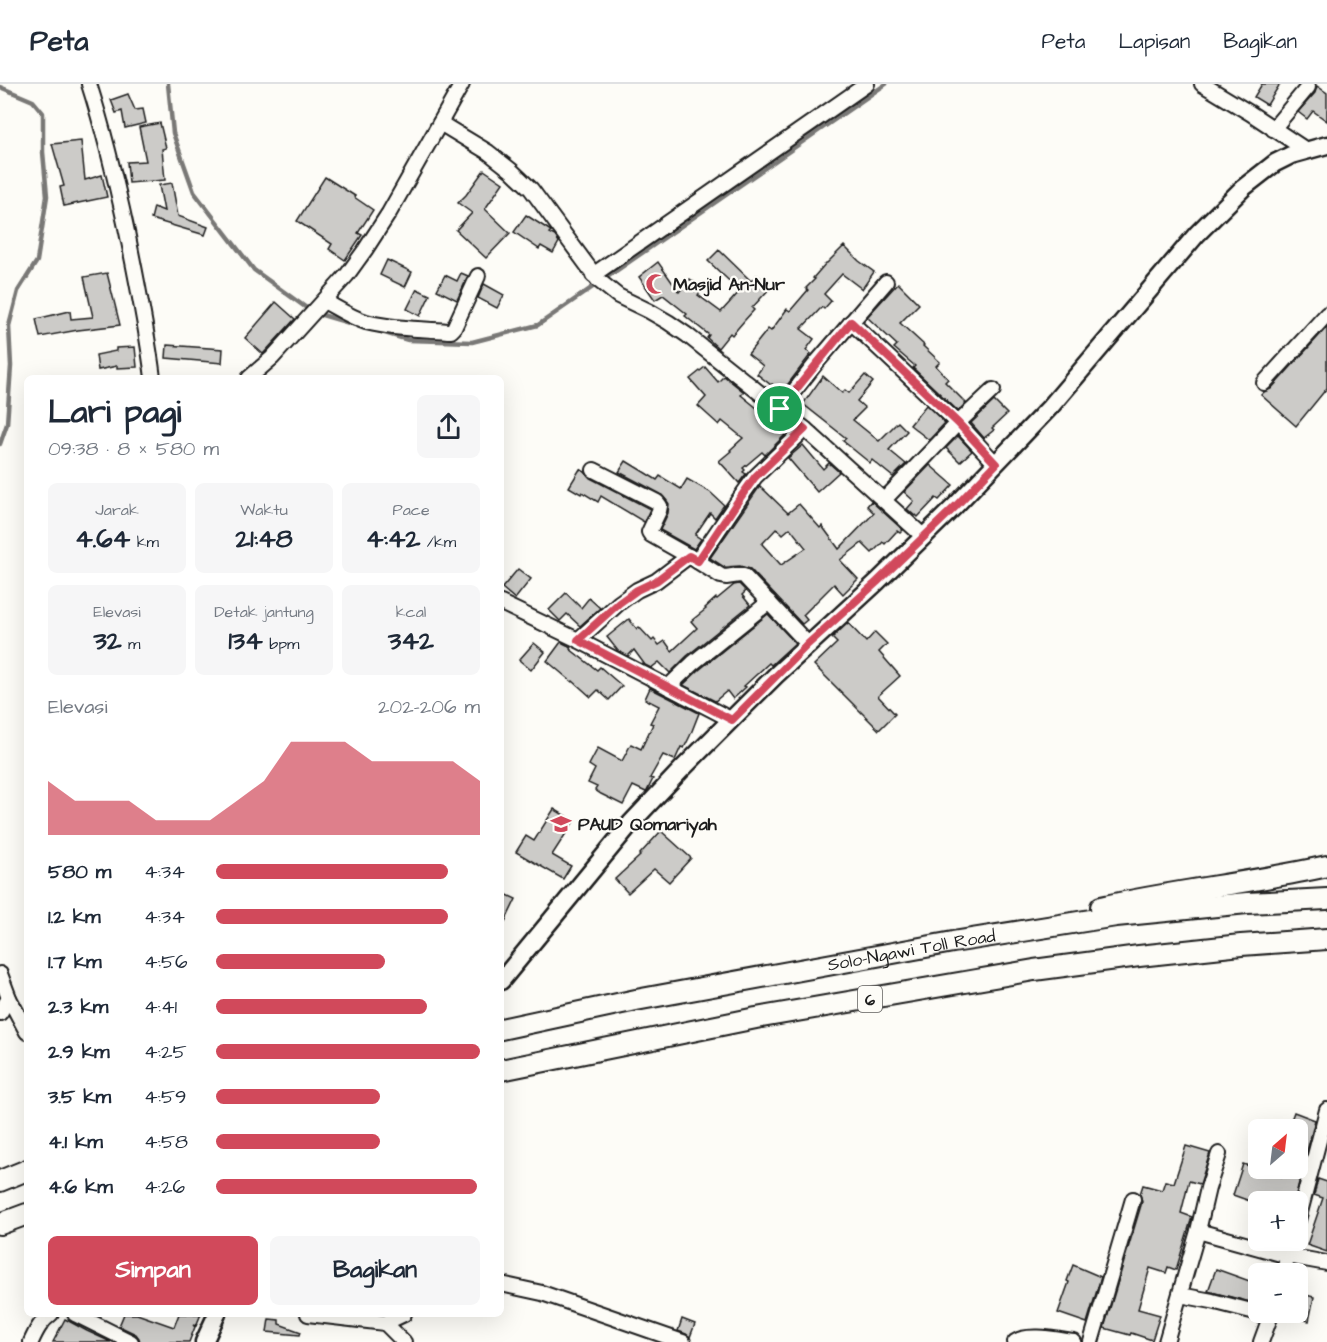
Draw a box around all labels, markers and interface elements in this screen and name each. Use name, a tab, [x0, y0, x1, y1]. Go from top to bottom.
text: Peta	[30, 22, 89, 61]
text: Peta	[1042, 27, 1085, 56]
text: Lapisan	[1118, 27, 1190, 56]
text: Bagikan	[1223, 27, 1297, 56]
mosque icon: Masjid An-Nur	[644, 272, 668, 296]
place label: Masjid An-Nur	[673, 272, 785, 297]
pin	[754, 383, 805, 434]
text: Lari pagi	[48, 389, 181, 435]
icon: arrive	[763, 392, 796, 425]
button: share	[417, 395, 480, 458]
text: 09:38 · 8 × 580 m	[48, 435, 219, 463]
text: Jarak	[95, 499, 139, 521]
text: Waktu	[240, 499, 288, 521]
text: Pace	[392, 499, 430, 521]
text: 4.64	[75, 521, 130, 557]
text: 21:48	[235, 521, 293, 557]
text: 4:42	[366, 521, 420, 557]
text: km	[130, 531, 159, 553]
text: /km	[420, 531, 456, 553]
text: Elevasi	[93, 601, 141, 623]
text: Detak jantung	[214, 601, 314, 623]
text: kcal	[396, 601, 426, 623]
text: 32	[94, 623, 122, 659]
text: 134	[228, 623, 263, 659]
text: 342	[388, 623, 434, 659]
text: m	[122, 633, 140, 655]
text: bpm	[263, 633, 300, 655]
text: Elevasi	[48, 693, 107, 721]
text: 202–206 m	[378, 693, 480, 721]
school or university icon: PAUD Qomariyah	[549, 812, 573, 836]
place label: PAUD Qomariyah	[578, 812, 718, 838]
text: 580 m	[48, 858, 111, 886]
text: 4:34	[144, 858, 185, 886]
text: 1.2 km	[48, 903, 101, 931]
text: 4:34	[144, 903, 185, 931]
street label: Solo–Ngawi Toll Road	[826, 923, 997, 978]
text: 1.7 km	[48, 948, 102, 976]
text: 4:56	[144, 948, 188, 976]
road number: 6	[858, 986, 882, 1012]
text: 2.3 km	[48, 993, 108, 1021]
text: 4:41	[144, 993, 177, 1021]
text: 2.9 km	[48, 1038, 110, 1066]
text: 4:25	[144, 1038, 187, 1066]
text: 3.5 km	[48, 1083, 111, 1111]
text: 4:59	[144, 1083, 187, 1111]
north arrow	[1248, 1119, 1308, 1179]
map controls	[1248, 1119, 1308, 1323]
text: 4.1 km	[48, 1128, 103, 1156]
text: 4:58	[144, 1128, 188, 1156]
text: 4.6 km	[48, 1173, 113, 1201]
text: 4:26	[144, 1173, 185, 1201]
button: +	[1248, 1191, 1308, 1251]
button: Simpan	[48, 1236, 258, 1305]
button: Bagikan	[270, 1236, 480, 1305]
button: −	[1248, 1263, 1308, 1323]

